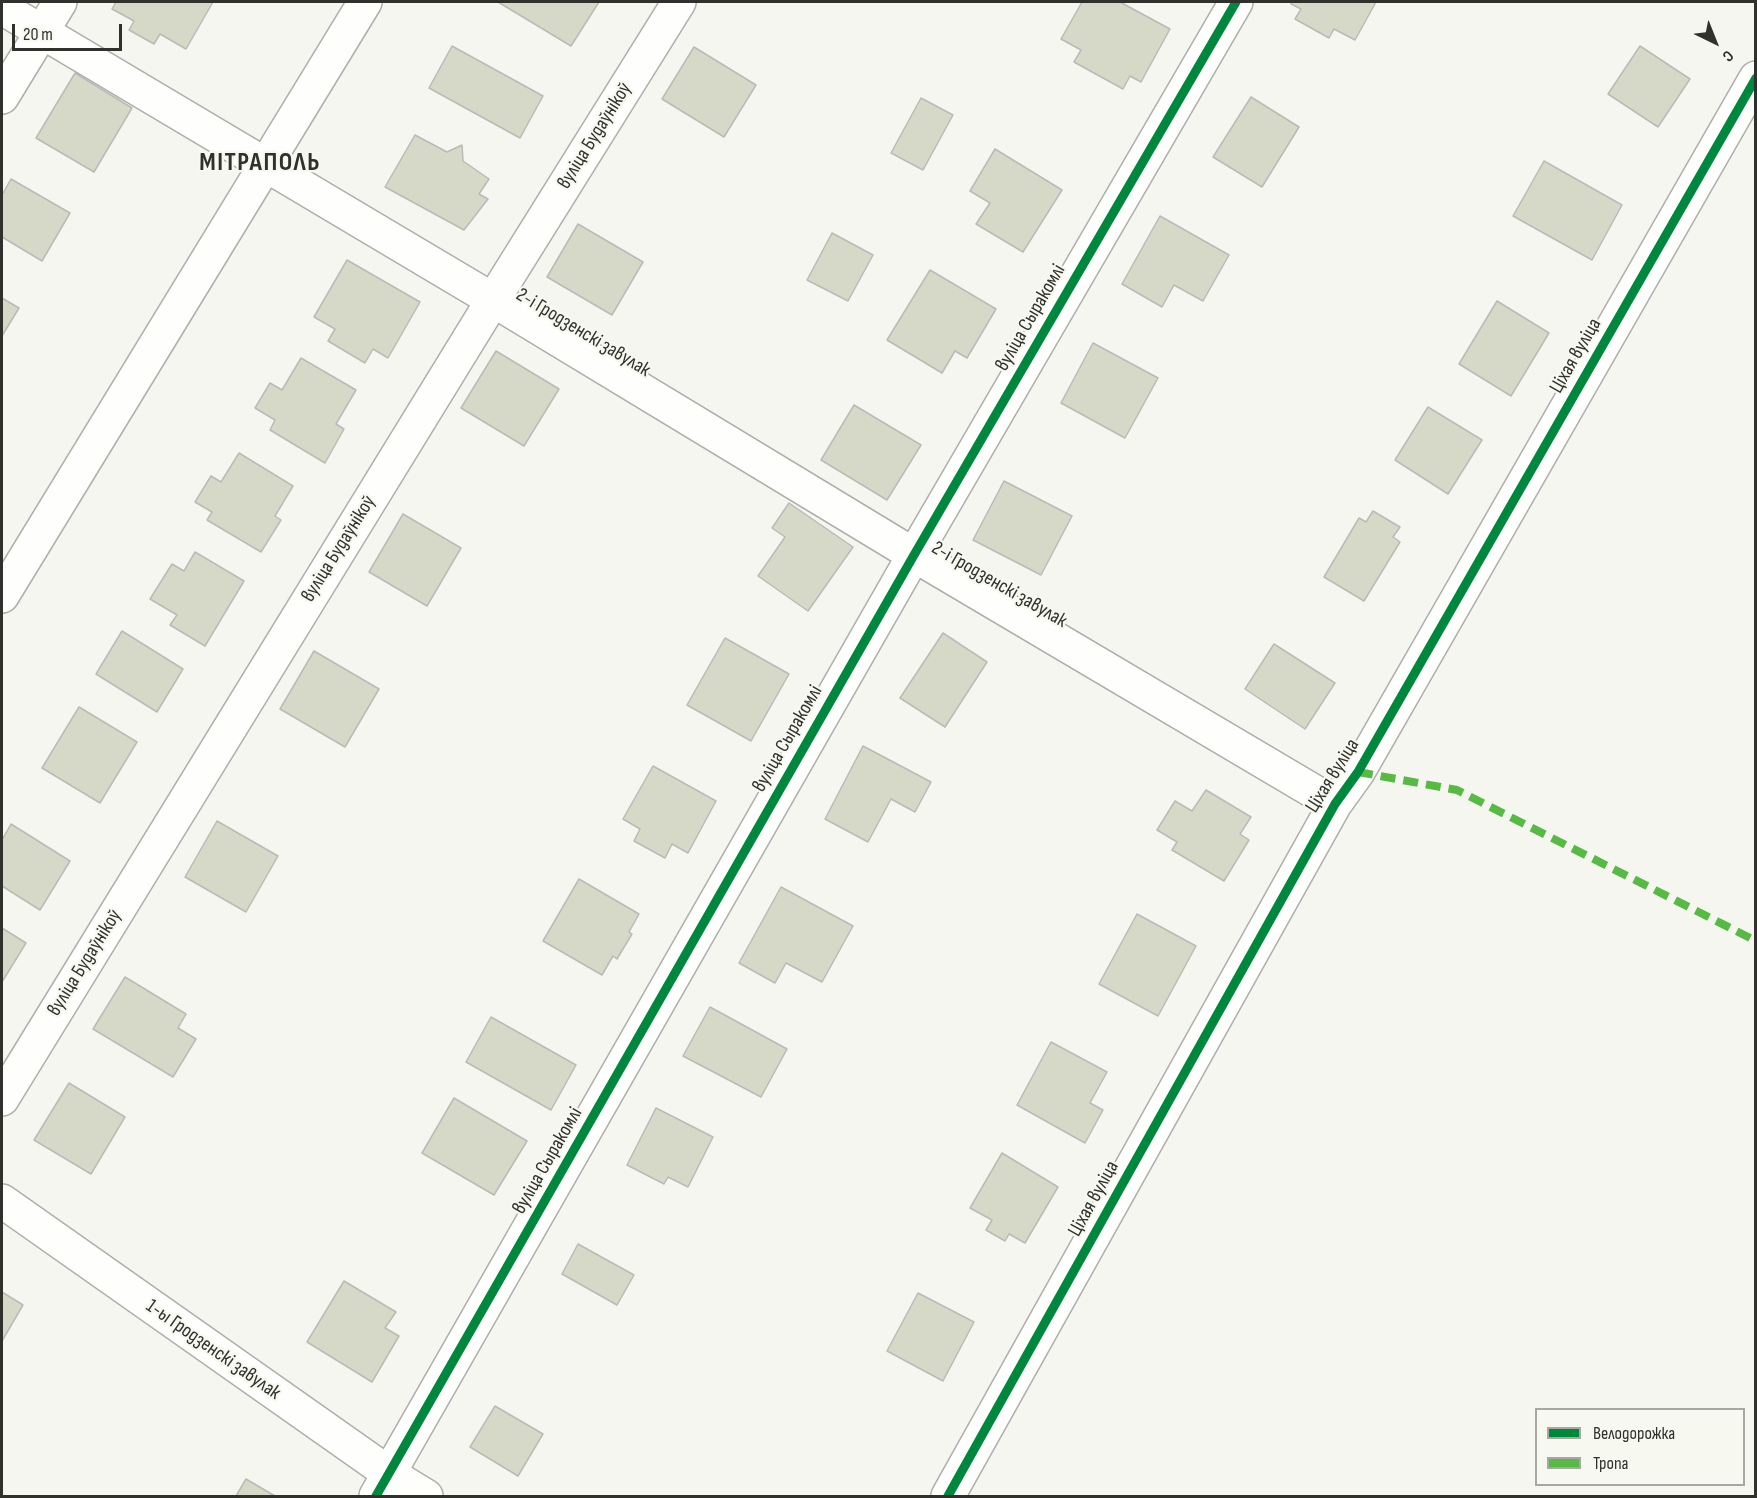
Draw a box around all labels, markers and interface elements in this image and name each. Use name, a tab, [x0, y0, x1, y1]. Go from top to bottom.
scale bar	[15, 12, 124, 50]
north arrow	[1685, 12, 1745, 72]
text: 20 m	[23, 24, 53, 45]
text: С	[1718, 46, 1737, 65]
street label: вуліца Будаўнікоў	[553, 78, 637, 194]
district label: МІТРАПОЛЬ	[199, 147, 321, 179]
street label: вуліца Сыракомлі	[991, 260, 1071, 376]
street label: 2-і Гродзенскі завулак	[511, 283, 655, 383]
street label: Ціхая вуліца	[1545, 314, 1607, 398]
street label: вуліца Будаўнікоў	[297, 491, 381, 607]
street label: 2-і Гродзенскі завулак	[927, 536, 1071, 634]
street label: вуліца Сыракомлі	[748, 681, 828, 797]
street label: Ціхая вуліца	[1301, 735, 1365, 817]
street label: вуліца Будаўнікоў	[43, 905, 127, 1021]
street label: вуліца Сыракомлі	[508, 1103, 588, 1219]
street label: Ціхая вуліца	[1063, 1157, 1125, 1241]
street label: 1-ы Гродзенскі завулак	[141, 1295, 285, 1405]
legend	[1535, 1408, 1745, 1486]
text: Велодорожка	[1593, 1423, 1675, 1444]
text: Тропа	[1593, 1453, 1629, 1474]

